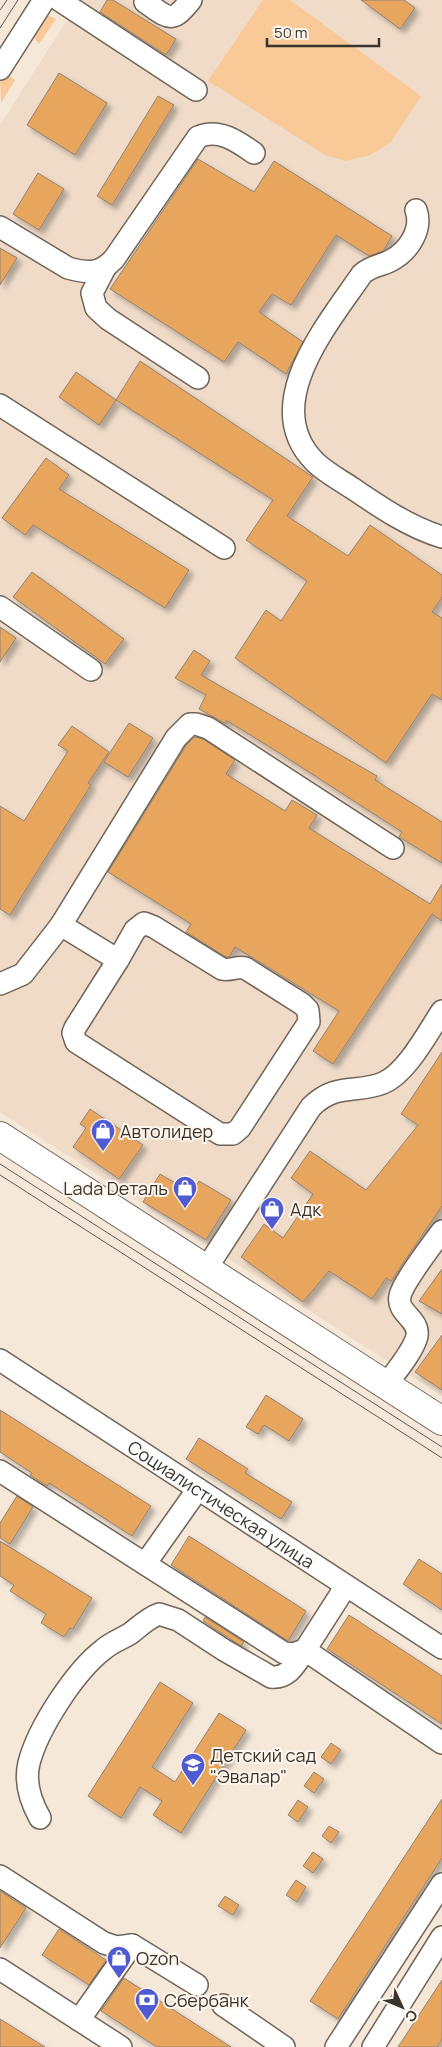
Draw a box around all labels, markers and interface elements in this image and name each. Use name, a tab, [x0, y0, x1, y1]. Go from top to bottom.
scale bar	[267, 15, 380, 47]
text: 50 m	[274, 22, 308, 43]
shop icon: Автолидер	[90, 1118, 116, 1152]
place label: Автолидер	[120, 1119, 213, 1143]
shop icon: Lada Dеталь	[172, 1175, 198, 1209]
place label: Lada Dеталь	[63, 1176, 168, 1200]
shop icon: Адк	[259, 1196, 285, 1230]
place label: Адк	[290, 1197, 322, 1221]
street label: Социалистическая улица	[123, 1434, 319, 1574]
place label: Детский сад "Эвалар"	[210, 1743, 316, 1788]
school or university icon: Детский сад "Эвалар"	[180, 1752, 206, 1786]
shop icon: Ozon	[106, 1945, 132, 1979]
place label: Ozon	[136, 1946, 179, 1970]
north arrow	[377, 1982, 427, 2032]
bank icon: Сбербанк	[134, 1987, 160, 2021]
place label: Сбербанк	[164, 1988, 250, 2012]
text: С	[401, 2006, 422, 2027]

